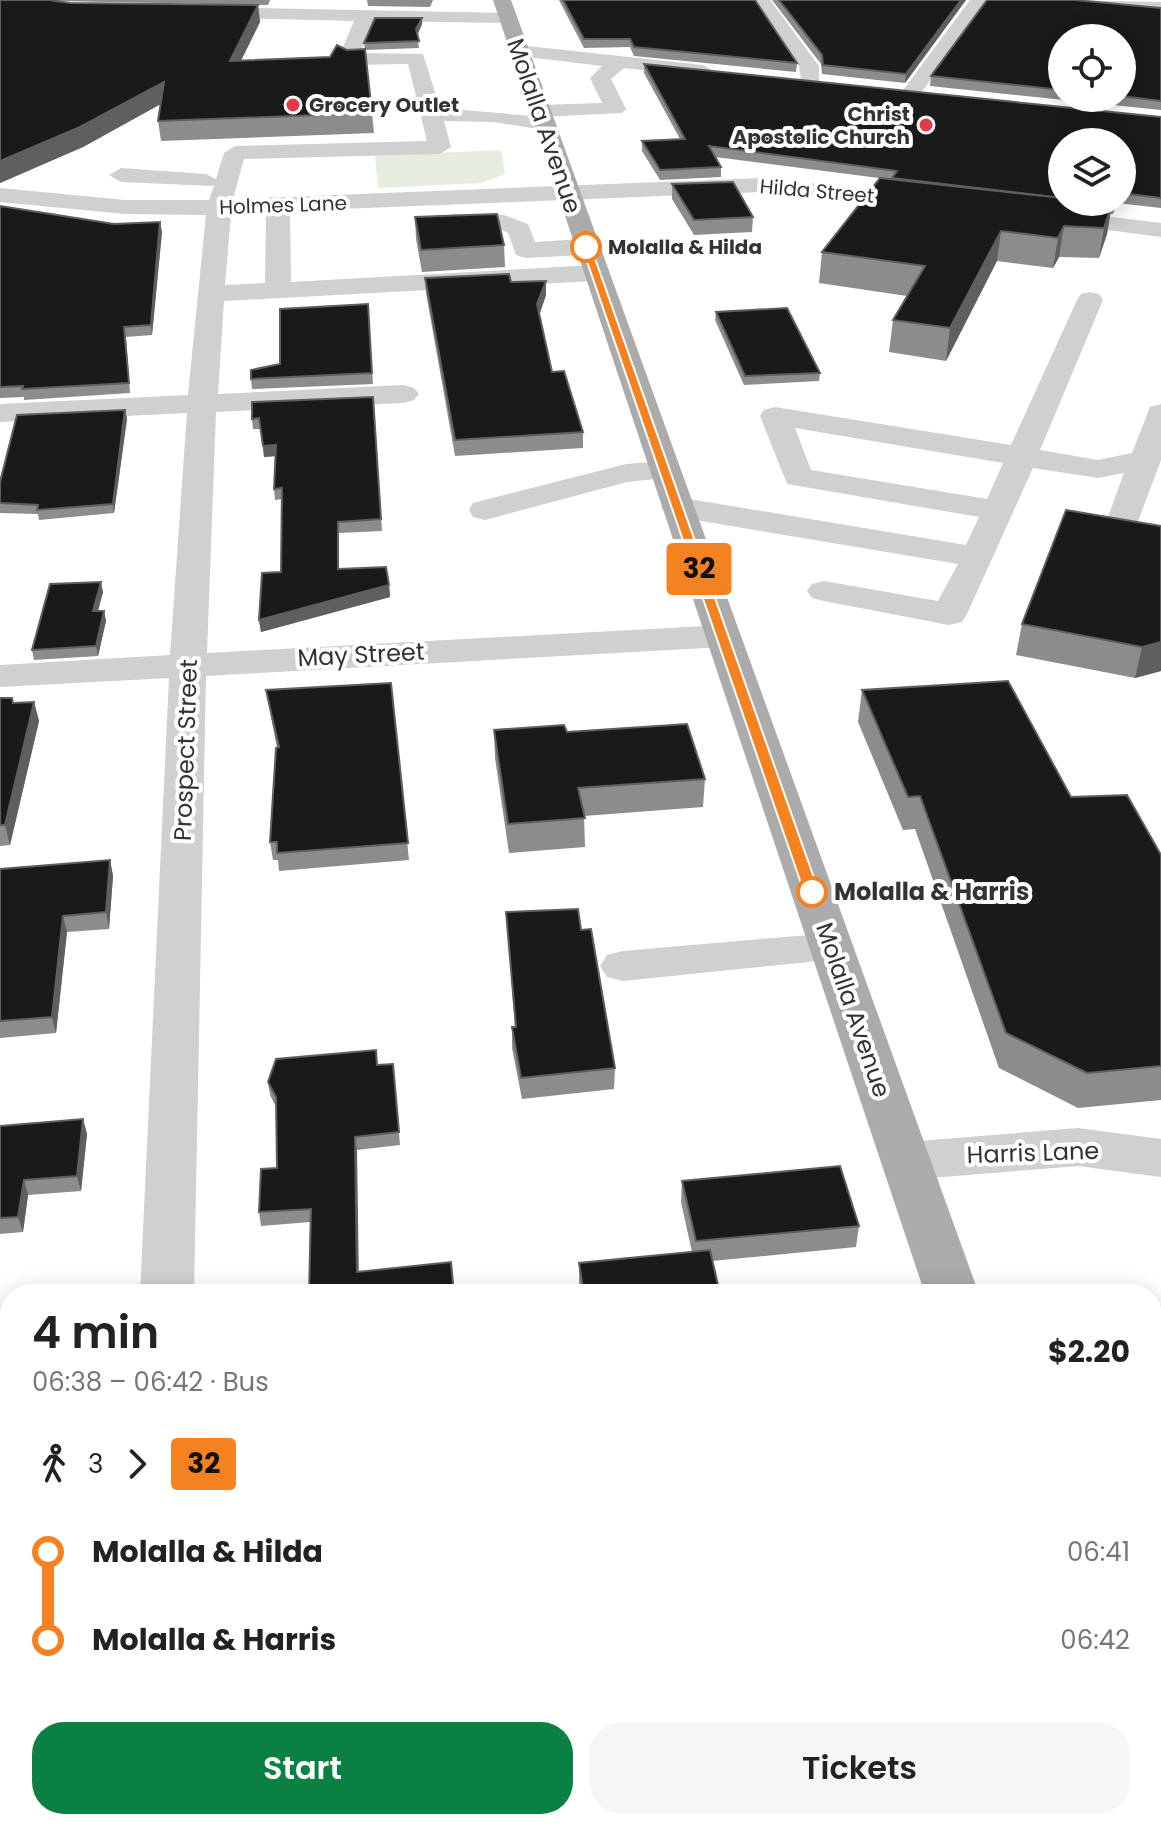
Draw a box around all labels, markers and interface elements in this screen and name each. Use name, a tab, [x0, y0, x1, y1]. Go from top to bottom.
map controls	[1048, 24, 1136, 216]
button: locate	[1048, 24, 1136, 112]
street label: Molalla Avenue	[499, 34, 590, 218]
place label: Grocery Outlet	[309, 91, 459, 119]
marker: Grocery Outlet	[284, 96, 302, 114]
place label: Christ Apostolic Church	[732, 100, 910, 151]
marker: Christ Apostolic Church	[917, 116, 935, 134]
button: layers	[1048, 128, 1136, 216]
street label: Hilda Street	[759, 172, 875, 210]
street label: Holmes Lane	[219, 189, 347, 221]
marker: Molalla & Hilda	[571, 232, 601, 262]
place label: Molalla & Hilda	[608, 233, 762, 261]
line badge: 32	[663, 543, 735, 595]
text: 32	[683, 549, 715, 588]
street label: May Street	[297, 635, 425, 674]
street label: Prospect Street	[166, 659, 205, 841]
place label: Molalla & Harris	[834, 875, 1029, 908]
marker: Molalla & Harris	[797, 877, 827, 907]
street label: Molalla Avenue	[808, 918, 899, 1102]
street label: Harris Lane	[966, 1134, 1100, 1171]
text: 4 min	[32, 1302, 159, 1363]
text: $2.20	[1048, 1330, 1130, 1373]
text: 06:38 – 06:42 · Bus	[32, 1364, 269, 1400]
icon: walk	[32, 1442, 76, 1486]
icon: forward	[115, 1442, 159, 1486]
text: 32	[187, 1444, 220, 1483]
text: 3	[88, 1446, 103, 1482]
text: Molalla & Hilda	[92, 1530, 323, 1573]
text: 06:41	[1067, 1534, 1130, 1570]
text: Molalla & Harris	[92, 1618, 336, 1661]
text: 06:42	[1060, 1622, 1130, 1658]
button: Start	[32, 1722, 573, 1814]
button: Tickets	[589, 1722, 1130, 1814]

